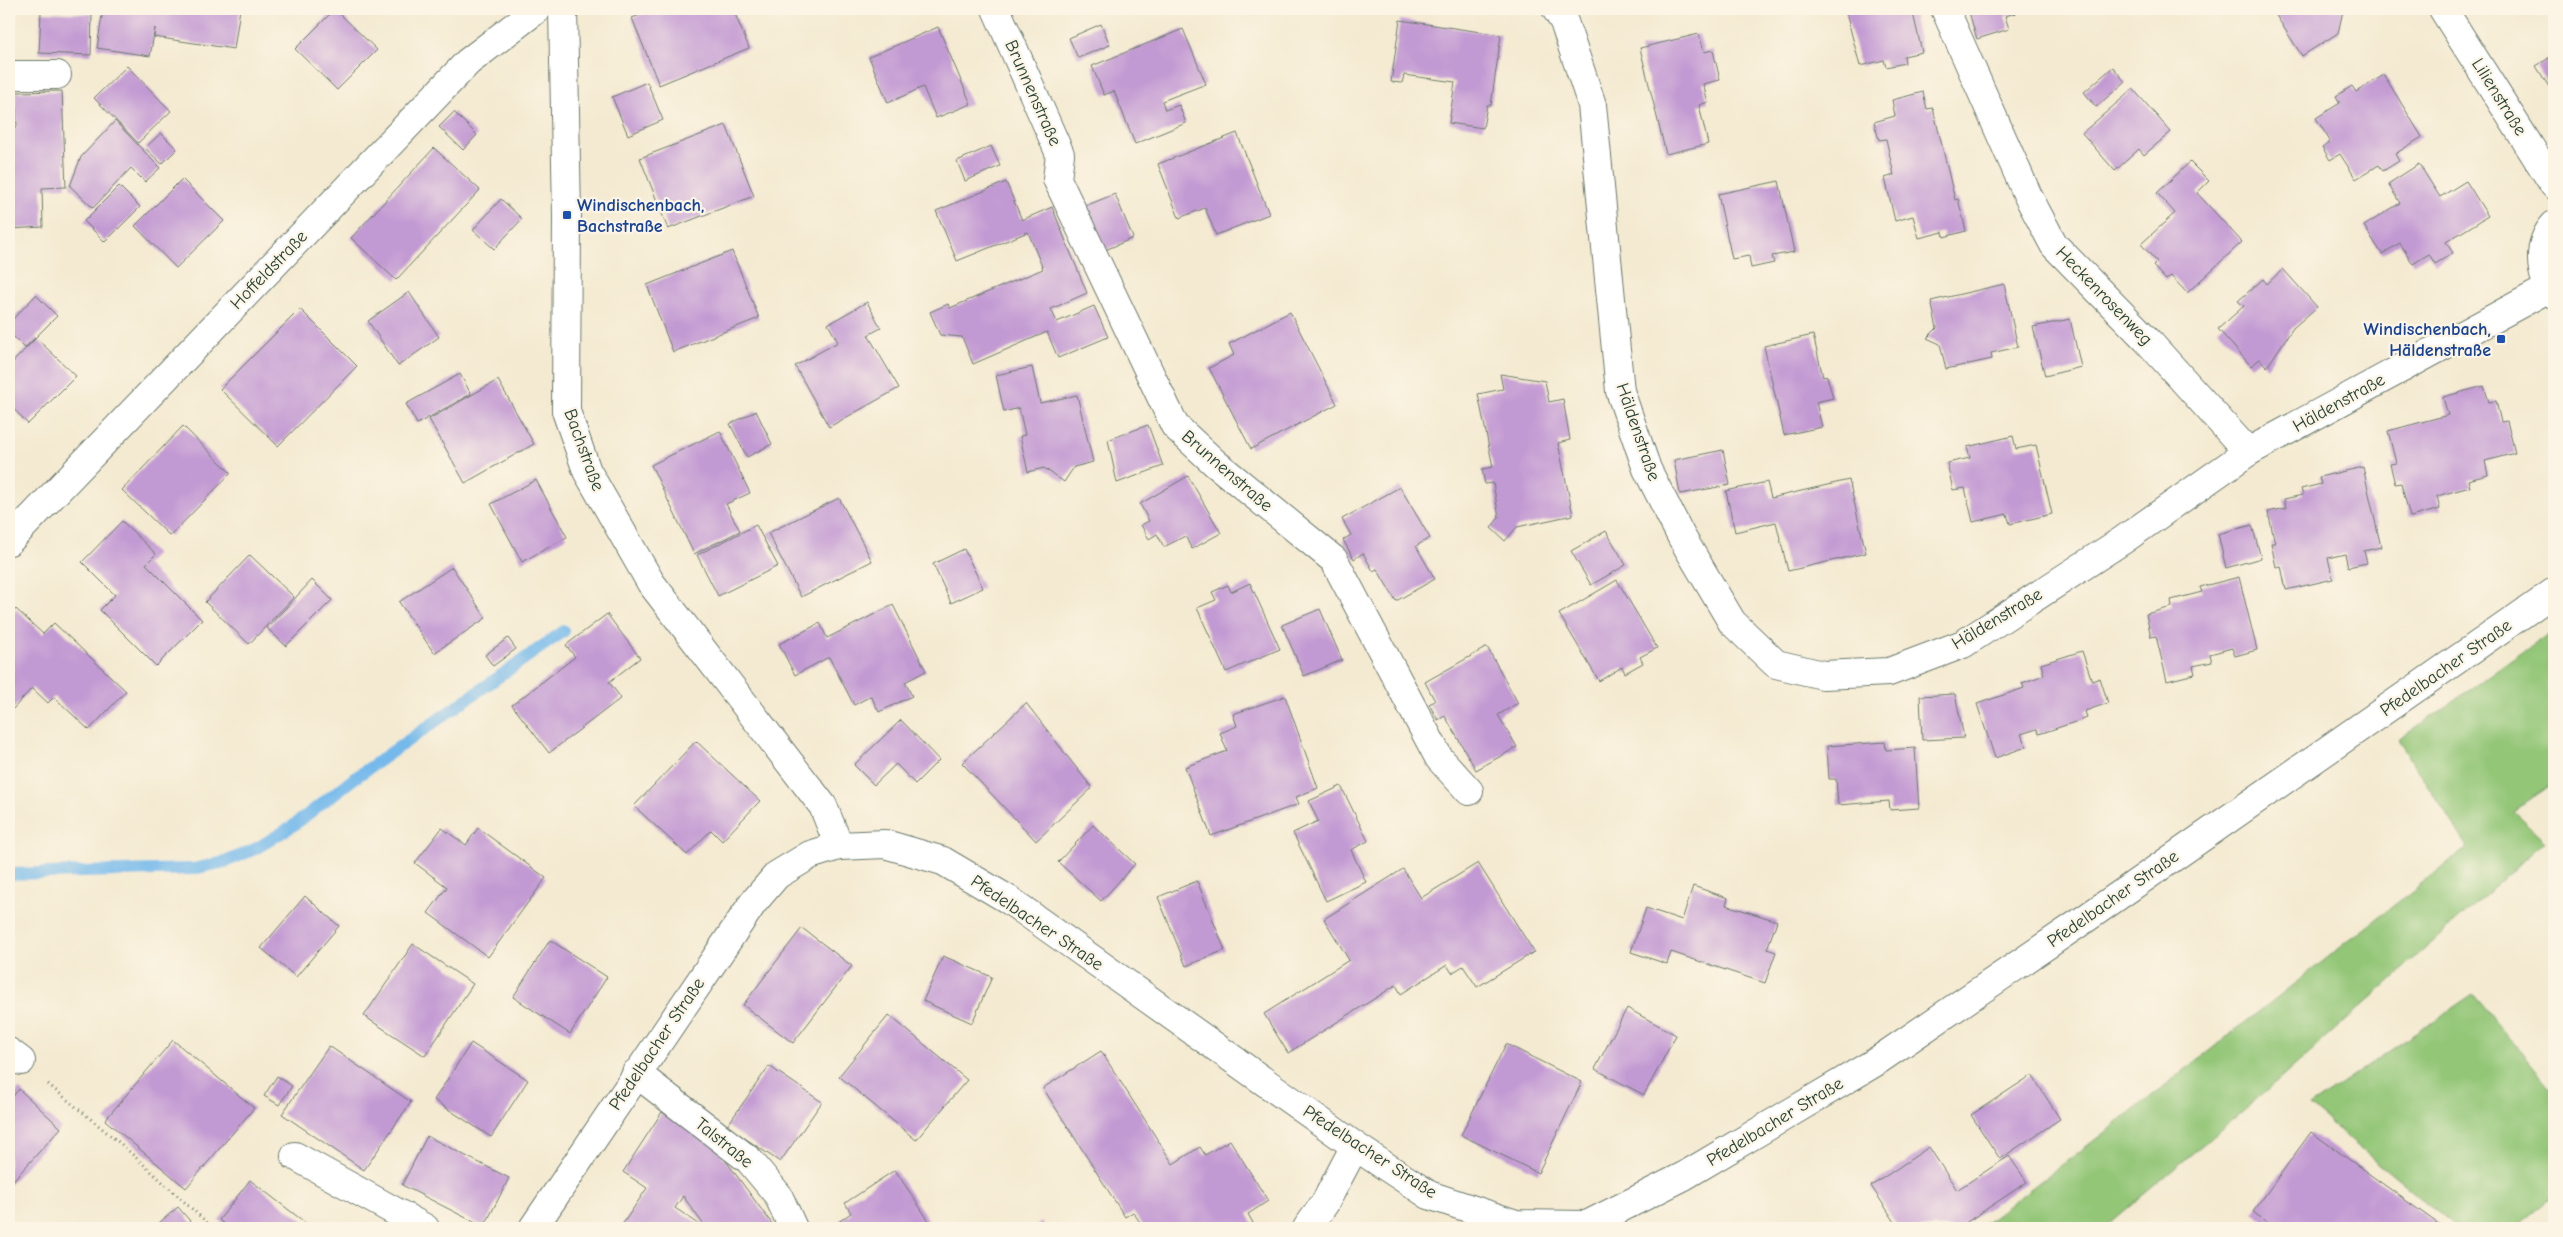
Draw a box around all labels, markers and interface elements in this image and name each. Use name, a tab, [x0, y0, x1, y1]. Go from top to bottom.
street label: Brunnenstraße	[1000, 37, 1066, 149]
street label: Lilienstraße	[2467, 54, 2531, 140]
place label: Windischenbach, Bachstraße	[577, 195, 704, 237]
marker: Windischenbach, Bachstraße	[561, 209, 573, 221]
street label: Hoffeldstraße	[226, 226, 312, 314]
street label: Heckenrosenweg	[2051, 242, 2157, 350]
place label: Windischenbach, Häldenstraße	[2364, 319, 2491, 361]
marker: Windischenbach, Häldenstraße	[2495, 333, 2507, 345]
street label: Häldenstraße	[2289, 369, 2389, 437]
street label: Häldenstraße	[1611, 380, 1665, 484]
street label: Bachstraße	[559, 406, 609, 494]
street label: Brunnenstraße	[1177, 426, 1277, 516]
street label: Häldenstraße	[1948, 584, 2046, 654]
street label: Pfedelbacher Straße	[2376, 615, 2516, 721]
street label: Pfedelbacher Straße	[2043, 846, 2183, 952]
street label: Pfedelbacher Straße	[967, 871, 1107, 975]
street label: Pfedelbacher Straße	[605, 974, 709, 1114]
street label: Pfedelbacher Straße	[1703, 1073, 1847, 1171]
street label: Pfedelbacher Straße	[1299, 1101, 1441, 1203]
street label: Talstraße	[691, 1113, 757, 1173]

